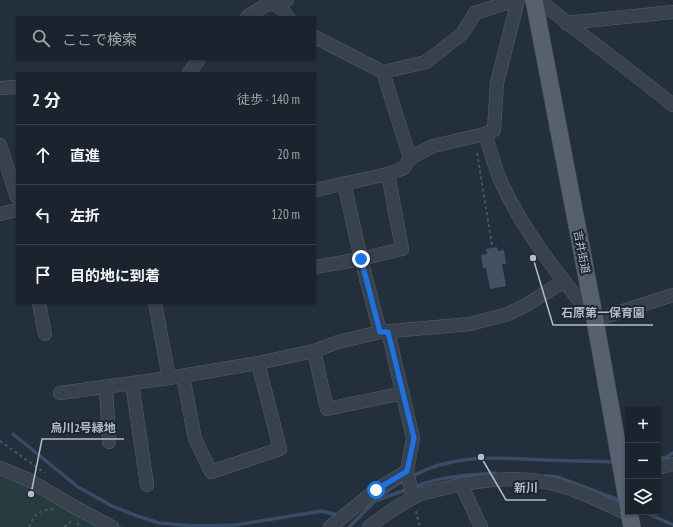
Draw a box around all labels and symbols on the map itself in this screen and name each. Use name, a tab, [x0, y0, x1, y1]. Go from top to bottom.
street label: 吉井街道	[571, 229, 593, 275]
route end	[352, 250, 370, 268]
callout: 石原第一保育園	[553, 301, 653, 325]
text: 石原第一保育園	[561, 305, 645, 320]
callout: 烏川2号緑地	[42, 415, 124, 439]
text: 烏川2号緑地	[50, 420, 116, 435]
callout: 新川	[506, 476, 546, 500]
text: 新川	[514, 480, 538, 495]
route start	[367, 481, 385, 499]

